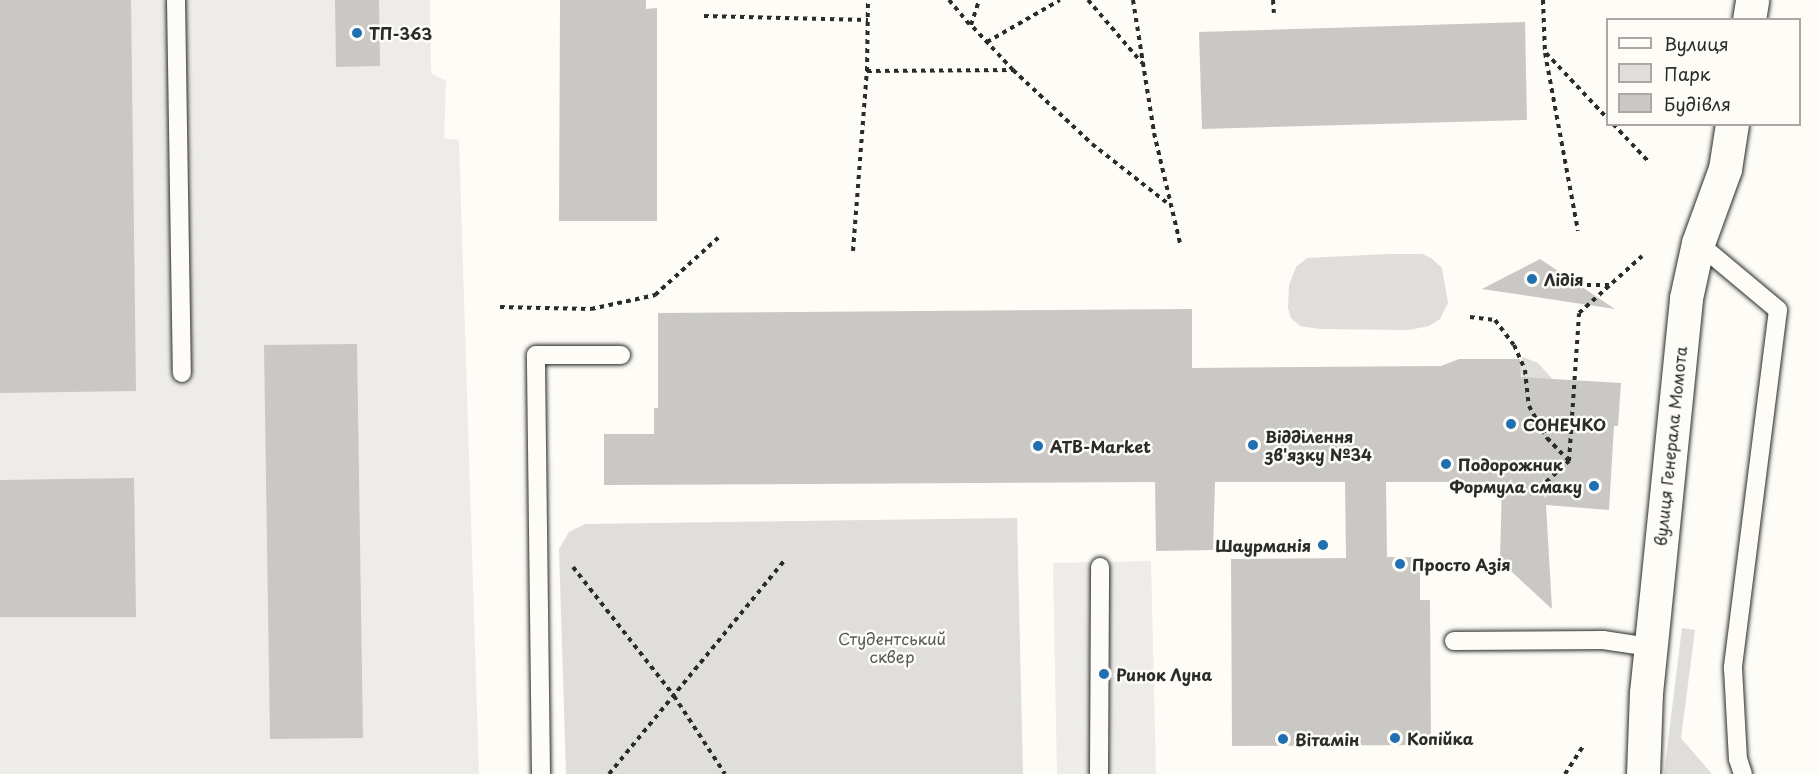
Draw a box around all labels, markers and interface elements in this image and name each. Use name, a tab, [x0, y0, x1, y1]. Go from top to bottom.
legend	[1606, 18, 1801, 126]
place label: ТП-363	[369, 23, 432, 43]
marker: ТП-363	[350, 26, 364, 40]
text: Вулиця	[1664, 30, 1729, 57]
text: Парк	[1664, 60, 1710, 87]
text: Будівля	[1664, 90, 1731, 117]
place label: Лідія	[1544, 269, 1584, 289]
marker: Лідія	[1525, 272, 1539, 286]
street label: вулиця Генерала Момота	[1650, 345, 1690, 547]
place label: СОНЕЧКО	[1523, 414, 1606, 434]
marker: СОНЕЧКО	[1504, 417, 1518, 431]
place label: Відділення зв'язку №34	[1265, 426, 1372, 464]
place label: ATB-Market	[1050, 436, 1151, 456]
marker: Відділення зв'язку №34	[1246, 438, 1260, 452]
marker: ATB-Market	[1031, 439, 1045, 453]
place label: Подорожник	[1458, 454, 1563, 474]
marker: Подорожник	[1439, 457, 1453, 471]
place label: Формула смаку	[1449, 476, 1582, 496]
marker: Формула смаку	[1587, 479, 1601, 493]
place label: Шаурманія	[1215, 535, 1311, 555]
marker: Шаурманія	[1316, 538, 1330, 552]
place label: Просто Азія	[1412, 554, 1511, 574]
marker: Просто Азія	[1393, 557, 1407, 571]
park label: Студентський сквер	[838, 628, 946, 666]
place label: Ринок Луна	[1116, 664, 1213, 684]
marker: Ринок Луна	[1097, 667, 1111, 681]
place label: Копійка	[1407, 728, 1473, 748]
place label: Вітамін	[1295, 729, 1360, 749]
marker: Копійка	[1388, 731, 1402, 745]
marker: Вітамін	[1276, 732, 1290, 746]

